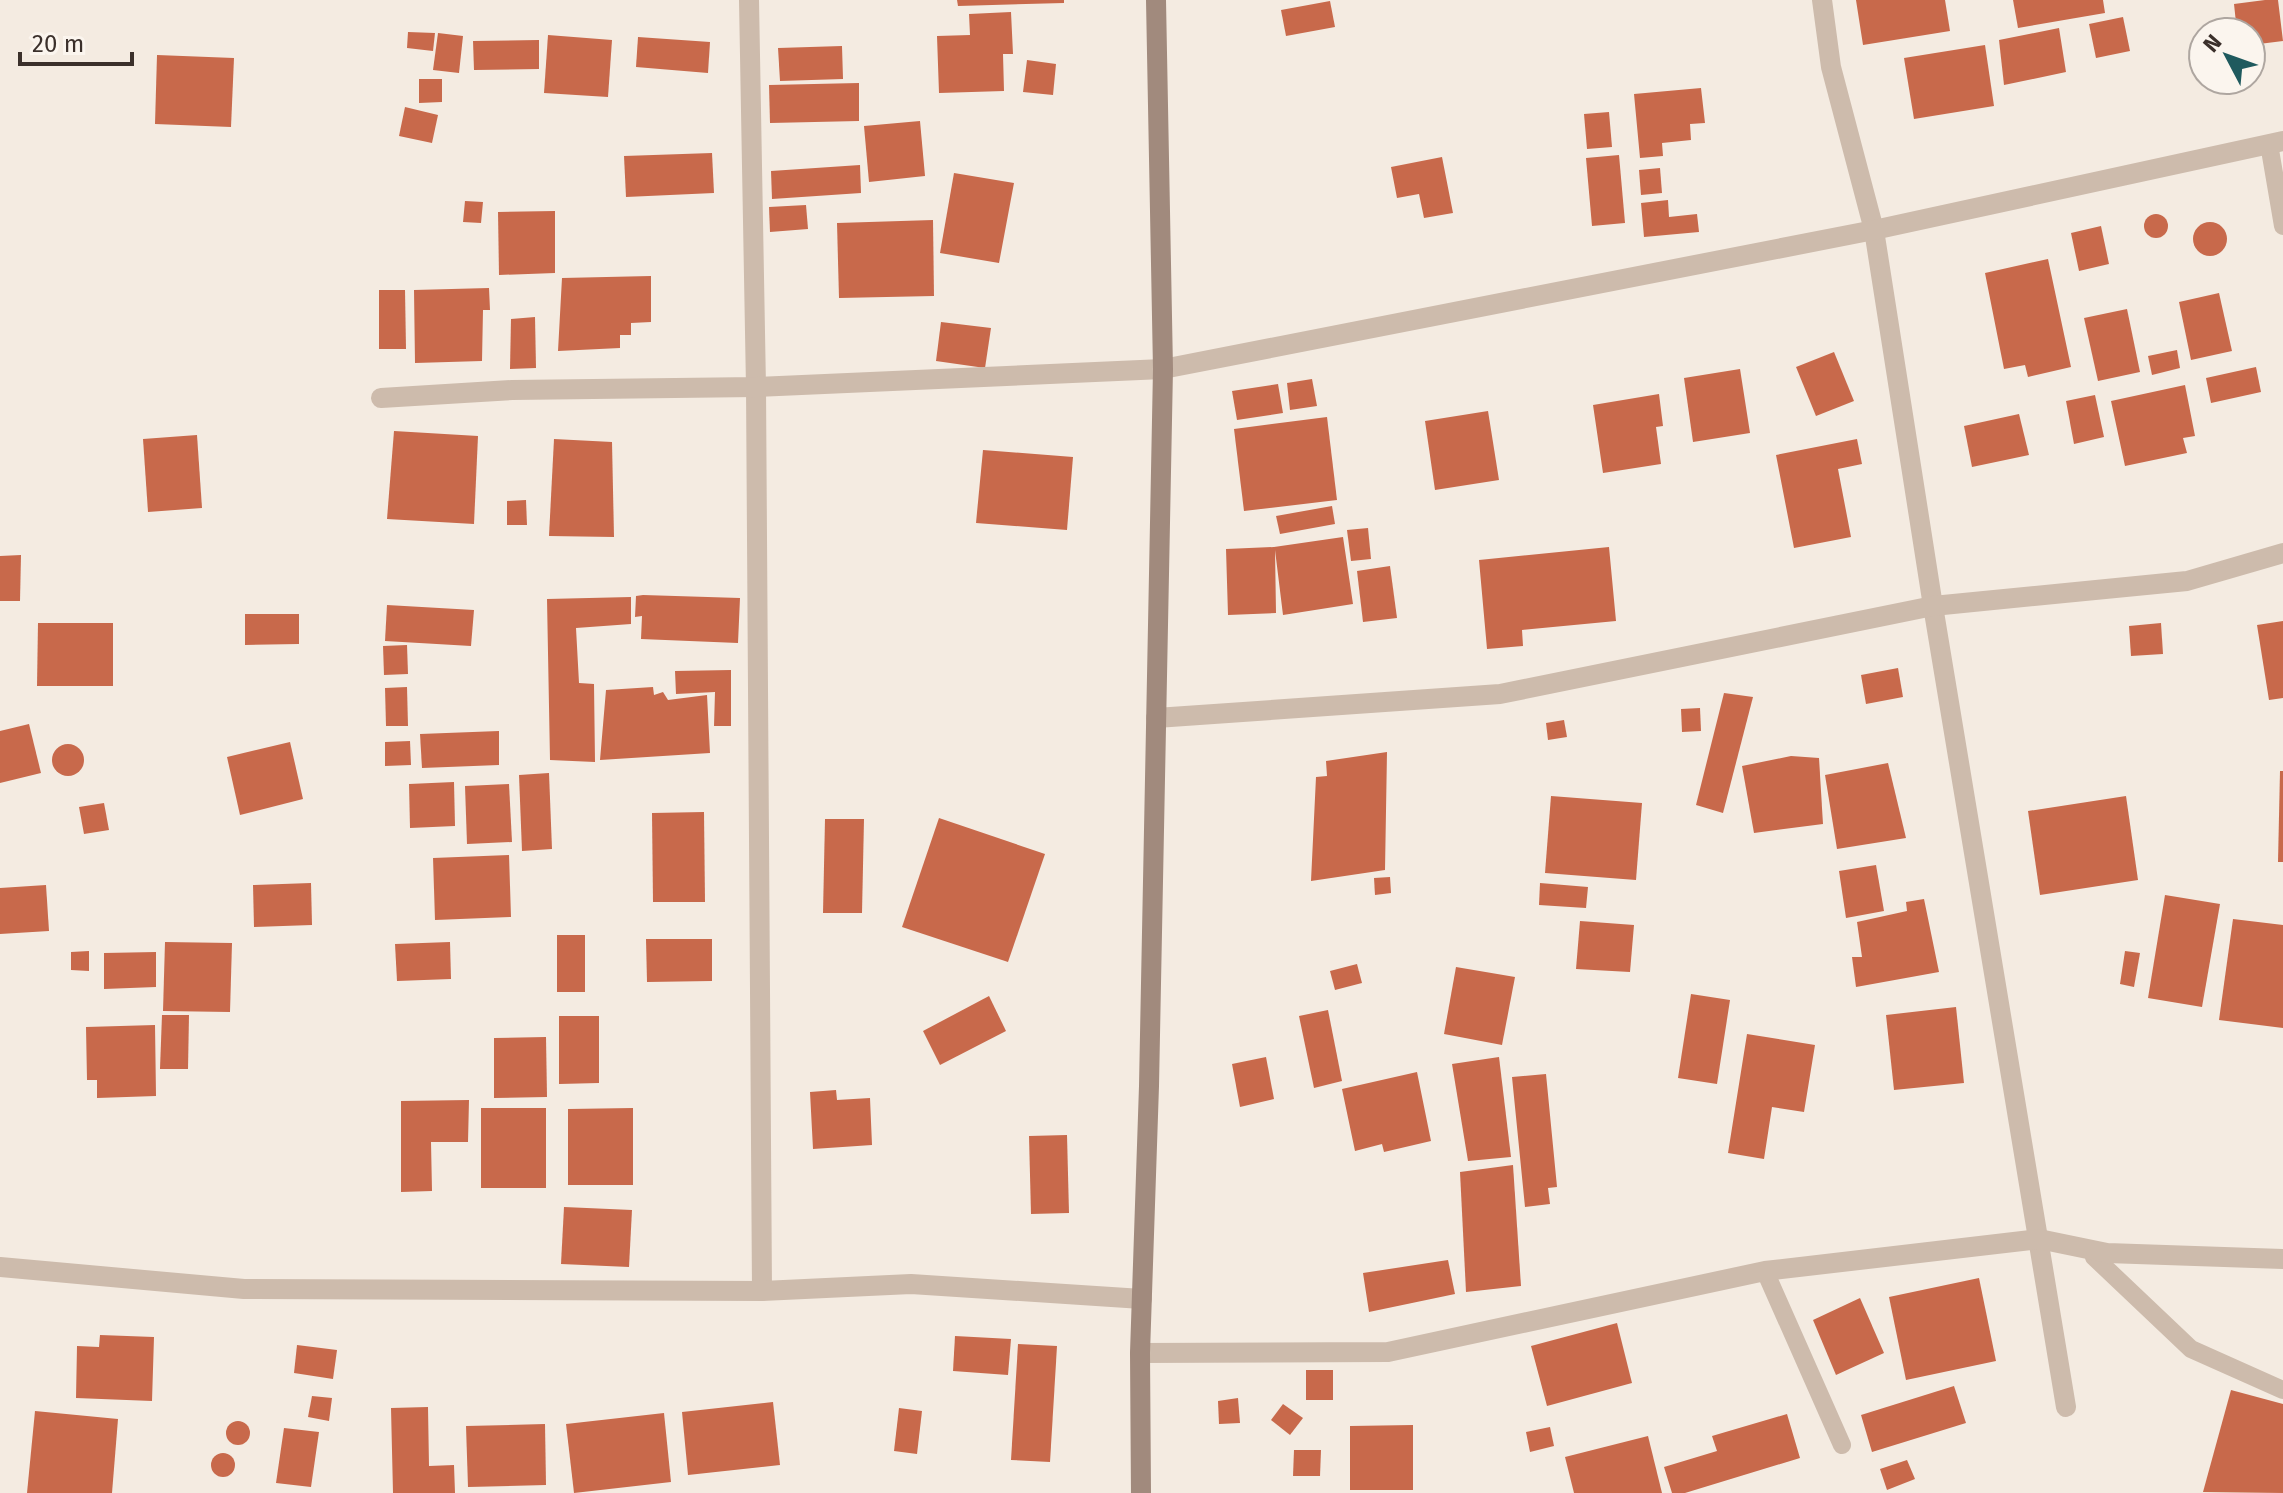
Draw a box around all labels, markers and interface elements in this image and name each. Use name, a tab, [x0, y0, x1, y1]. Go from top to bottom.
scale bar	[20, 16, 132, 66]
north arrow	[2187, 16, 2267, 96]
text: N	[2197, 29, 2227, 58]
text: 20 m	[32, 30, 84, 58]

